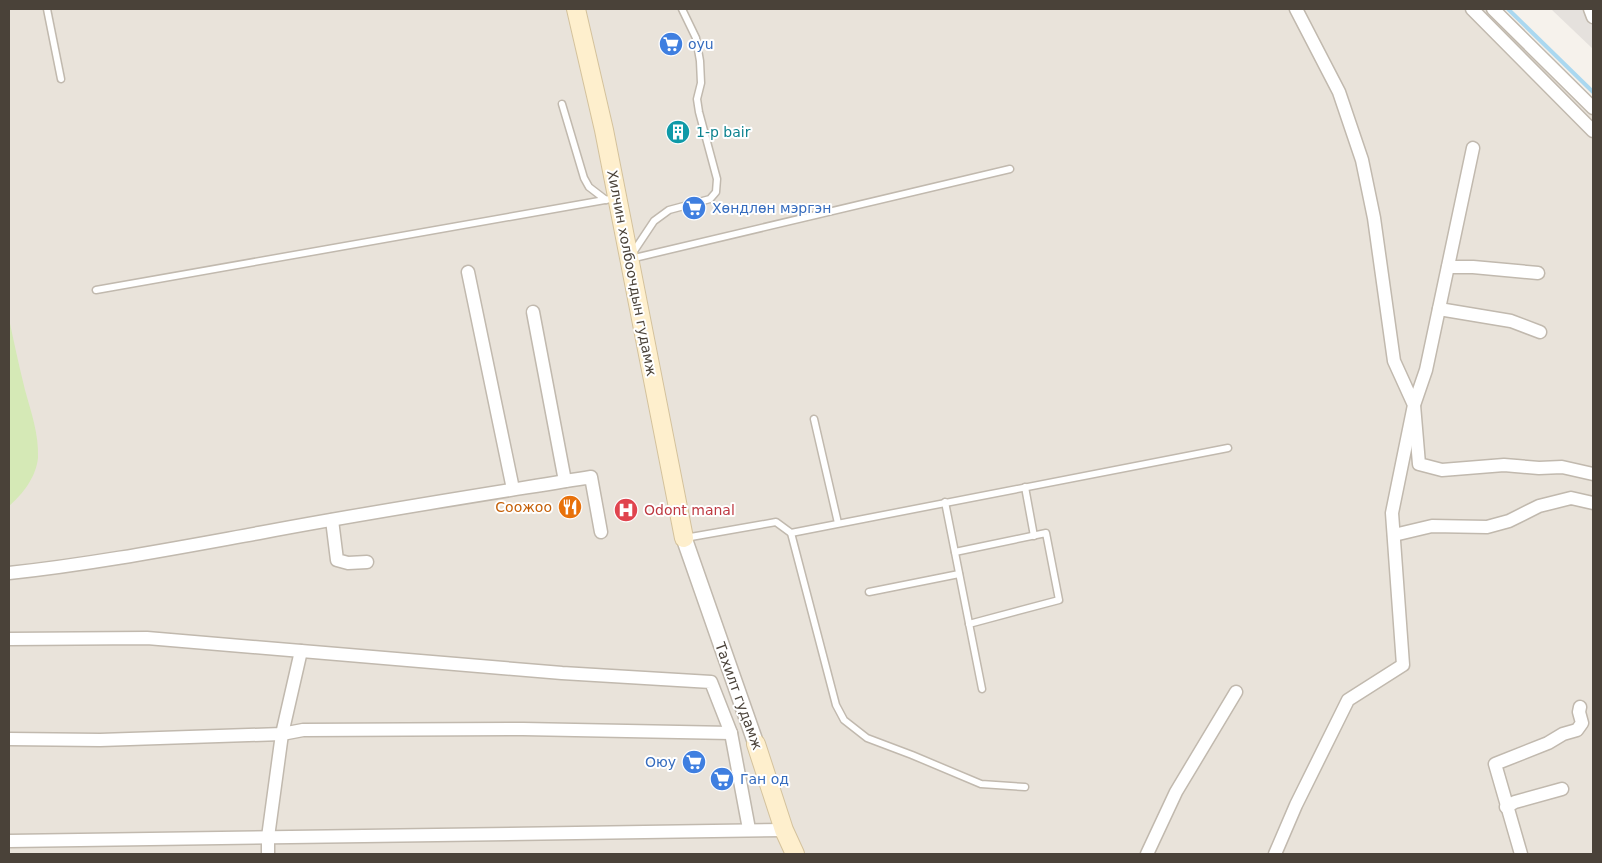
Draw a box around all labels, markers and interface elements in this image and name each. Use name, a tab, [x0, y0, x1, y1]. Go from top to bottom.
supermarket icon: oyu	[658, 31, 684, 57]
place label: oyu	[688, 36, 714, 52]
building icon: 1-p bair	[665, 119, 691, 145]
place label: 1-p bair	[696, 124, 751, 140]
street label: Хилчин холбоочдын гудамж	[604, 168, 660, 378]
supermarket icon: Хөндлөн мэргэн	[681, 195, 707, 221]
place label: Хөндлөн мэргэн	[712, 200, 831, 216]
restaurant icon: Соожоо	[557, 494, 583, 520]
hospital icon: Odont manal	[613, 497, 639, 523]
place label: Соожоо	[495, 499, 552, 515]
place label: Odont manal	[644, 502, 735, 518]
street label: Тахилт гудамж	[712, 639, 766, 752]
supermarket icon: Оюу	[681, 749, 707, 775]
place label: Оюу	[645, 754, 676, 770]
supermarket icon: Ган од	[709, 766, 735, 792]
place label: Ган од	[740, 771, 789, 787]

